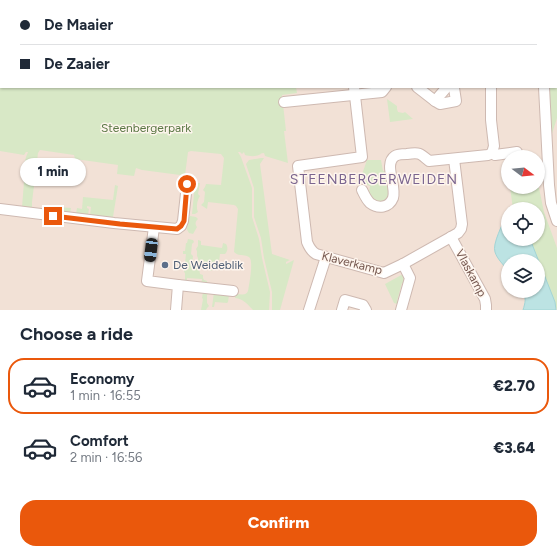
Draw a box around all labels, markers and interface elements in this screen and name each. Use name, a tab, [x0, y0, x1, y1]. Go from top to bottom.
text: De Maaier	[44, 16, 113, 34]
text: De Zaaier	[44, 55, 110, 73]
park label: Steenbergerpark	[101, 121, 191, 135]
north arrow	[501, 150, 545, 194]
map controls	[501, 150, 545, 298]
callout: 1 min	[20, 158, 86, 186]
text: 1 min	[37, 164, 69, 179]
district label: STEENBERGERWEIDEN	[290, 171, 458, 188]
route start	[178, 175, 196, 193]
button: locate	[501, 202, 545, 246]
route end	[44, 207, 62, 225]
car	[144, 237, 158, 263]
street label: Vlaskamp	[453, 247, 489, 299]
street label: Klaverkamp	[320, 249, 384, 277]
button: layers	[501, 254, 545, 298]
place label: De Weideblik	[173, 258, 243, 272]
marker: De Weideblik	[160, 260, 170, 270]
text: Choose a ride	[20, 323, 133, 345]
icon: car	[22, 368, 58, 404]
text: Economy	[70, 370, 135, 388]
text: €2.70	[493, 377, 535, 395]
text: 1 min · 16:55	[70, 388, 141, 403]
icon: car	[22, 430, 58, 466]
text: Comfort	[70, 432, 129, 450]
text: €3.64	[494, 439, 535, 457]
text: 2 min · 16:56	[70, 450, 142, 465]
button: Confirm	[20, 500, 537, 546]

